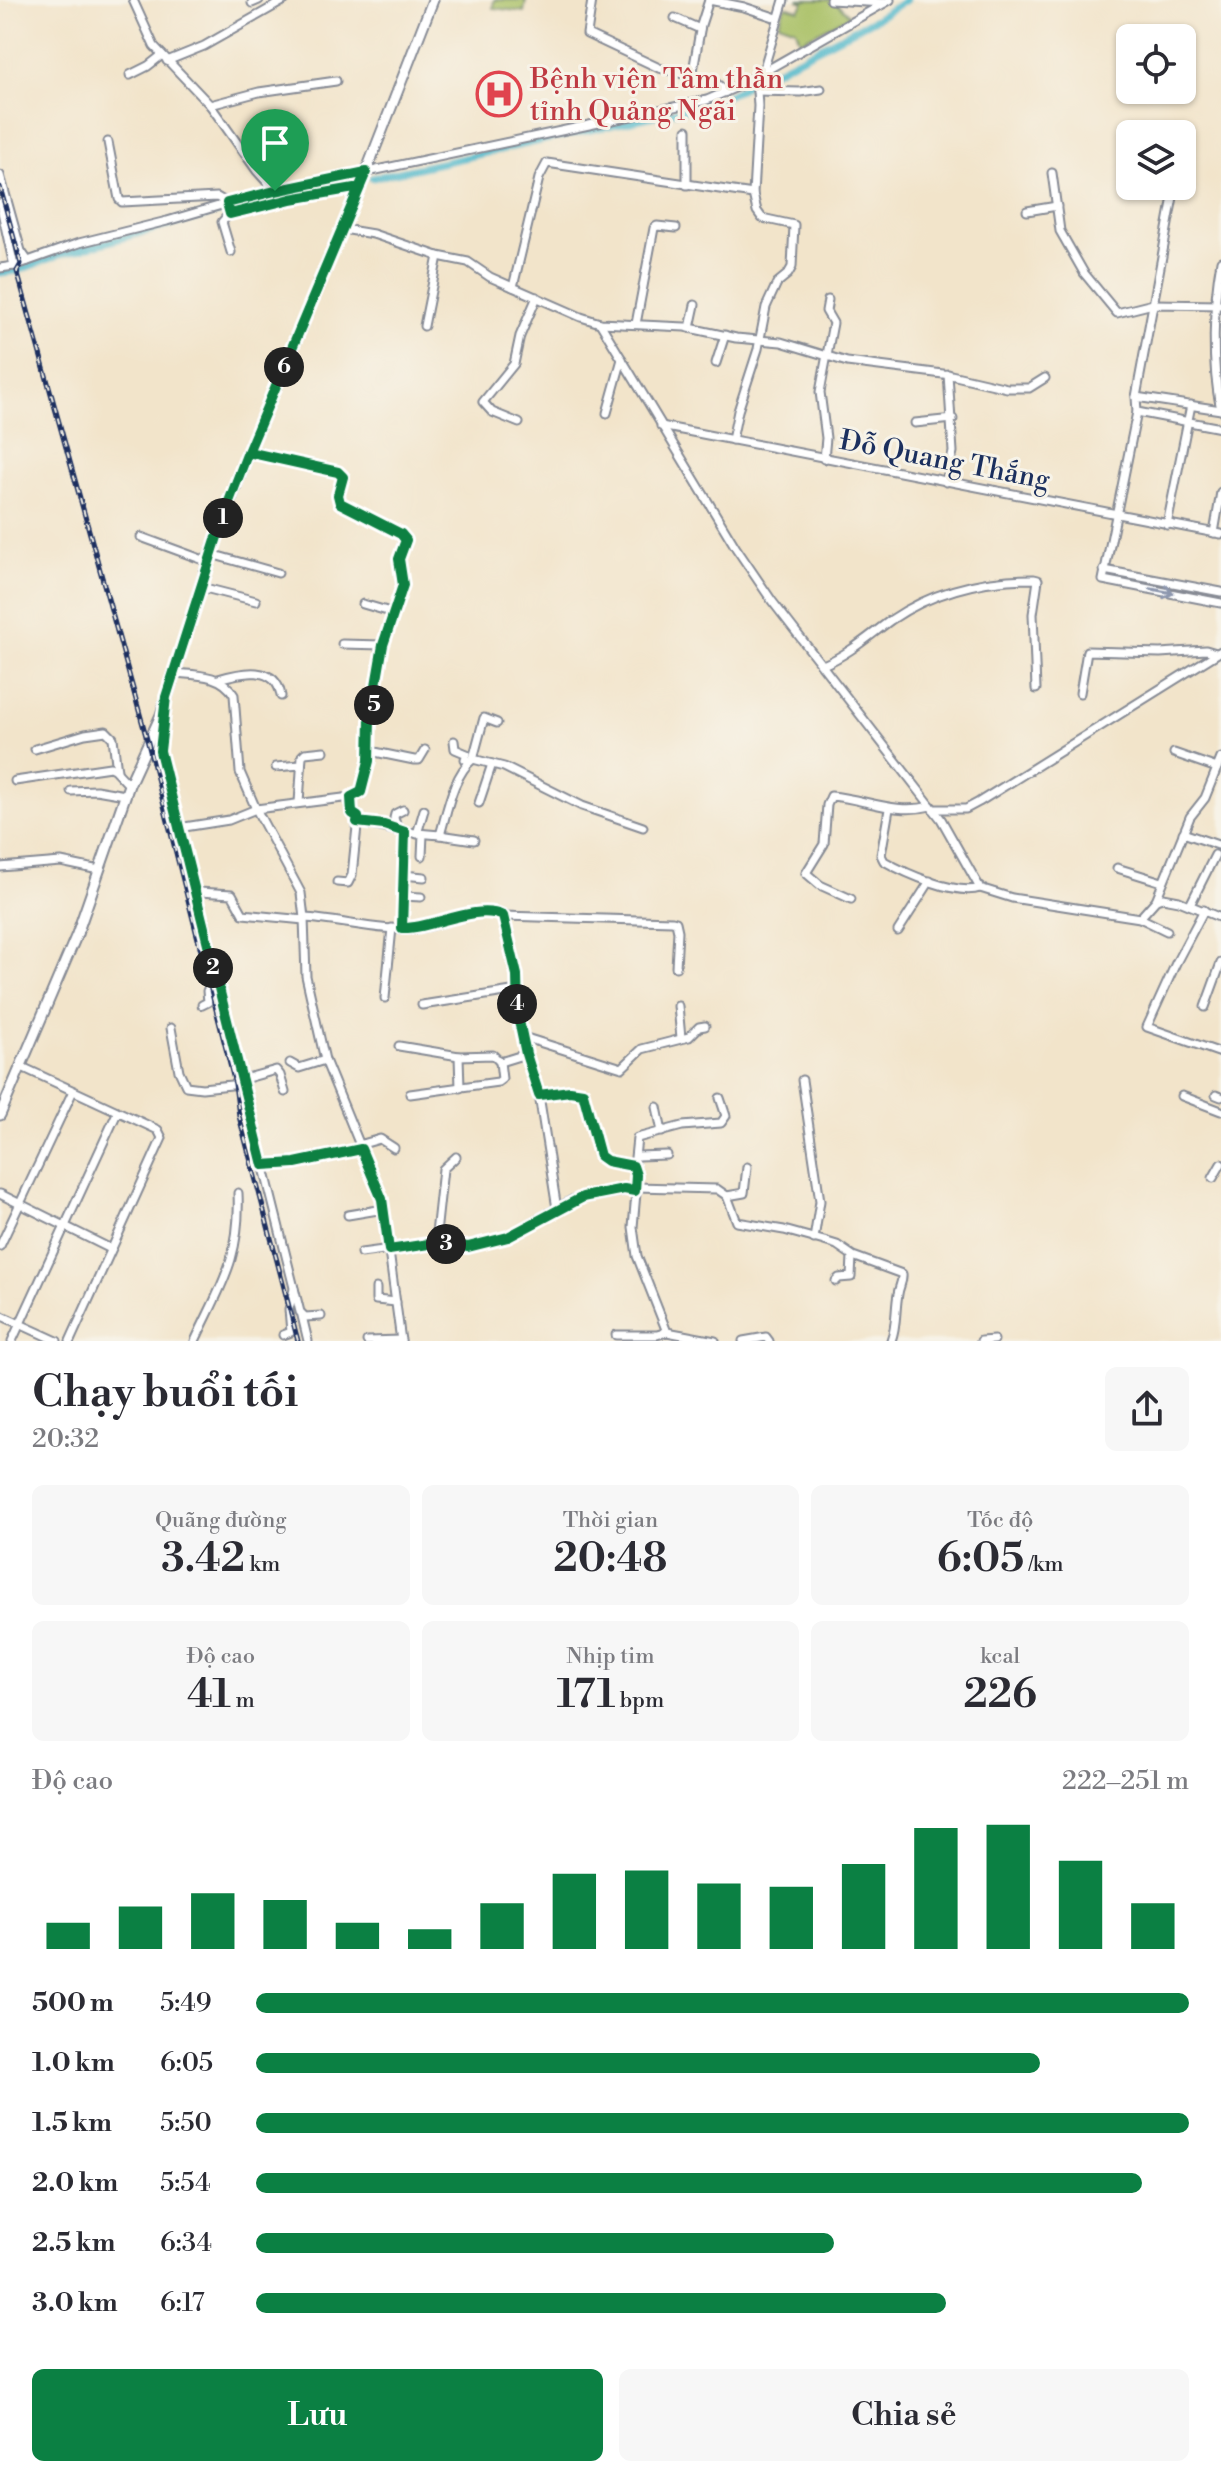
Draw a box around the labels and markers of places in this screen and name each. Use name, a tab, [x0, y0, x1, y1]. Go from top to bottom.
place label: Bệnh viện Tâm thần tỉnh Quảng Ngãi	[529, 62, 783, 129]
hospital icon: Bệnh viện Tâm thần tỉnh Quảng Ngãi	[475, 70, 523, 118]
pin	[241, 109, 309, 191]
pin: 6	[264, 347, 304, 387]
pin: 1	[203, 498, 243, 538]
pin: 5	[354, 685, 394, 725]
pin: 2	[193, 948, 233, 988]
pin: 4	[497, 984, 537, 1024]
pin: 3	[426, 1224, 466, 1264]

